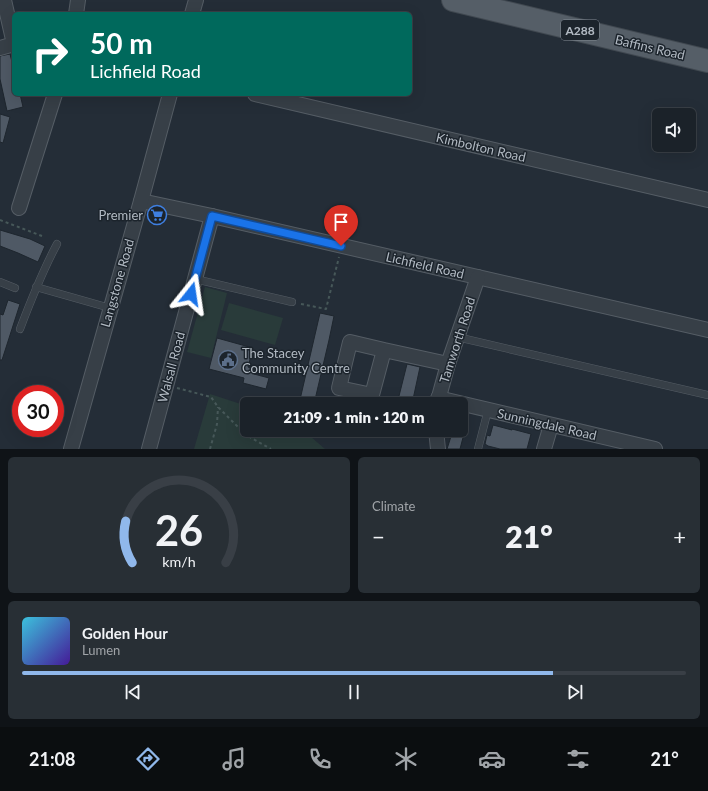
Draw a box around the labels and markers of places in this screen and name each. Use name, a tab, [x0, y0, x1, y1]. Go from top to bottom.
supermarket icon: Premier	[146, 204, 168, 226]
pin	[324, 205, 358, 246]
place label: Premier	[99, 207, 143, 223]
place label: The Stacey Community Centre	[242, 345, 350, 376]
public building icon: The Stacey Community Centre	[217, 349, 239, 371]

